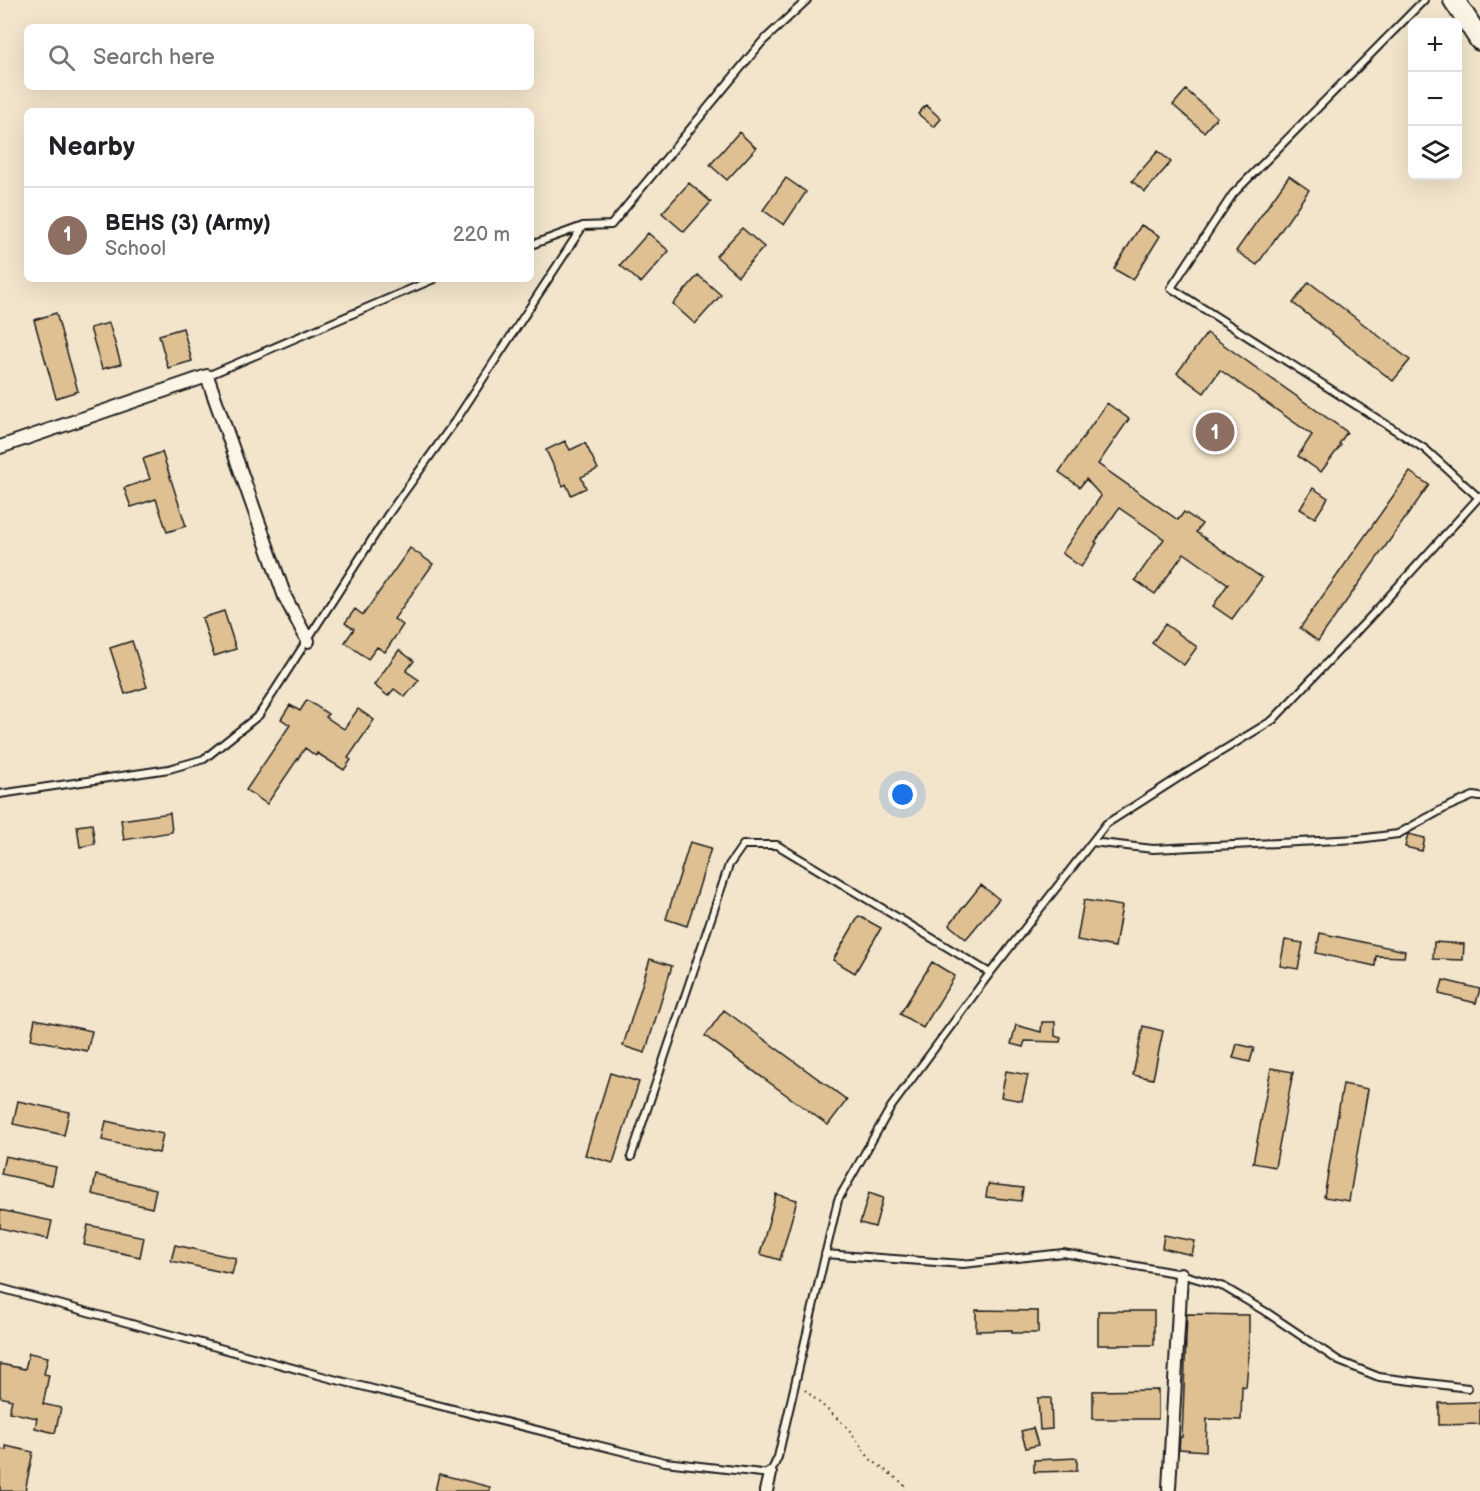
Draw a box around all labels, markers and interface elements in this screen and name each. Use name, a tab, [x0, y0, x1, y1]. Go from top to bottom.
map controls	[1408, 18, 1462, 180]
button: +	[1408, 18, 1462, 72]
search box	[24, 24, 534, 90]
icon: search	[45, 41, 78, 74]
text: Search here	[93, 44, 215, 71]
button: −	[1408, 72, 1462, 126]
button: layers	[1408, 126, 1462, 180]
text: Nearby	[48, 132, 135, 163]
text: BEHS (3) (Army)	[105, 210, 271, 237]
text: 1	[63, 223, 72, 247]
text: 220 m	[453, 223, 510, 247]
text: School	[105, 237, 166, 261]
pin: 1	[1196, 410, 1234, 454]
your location	[888, 780, 917, 809]

